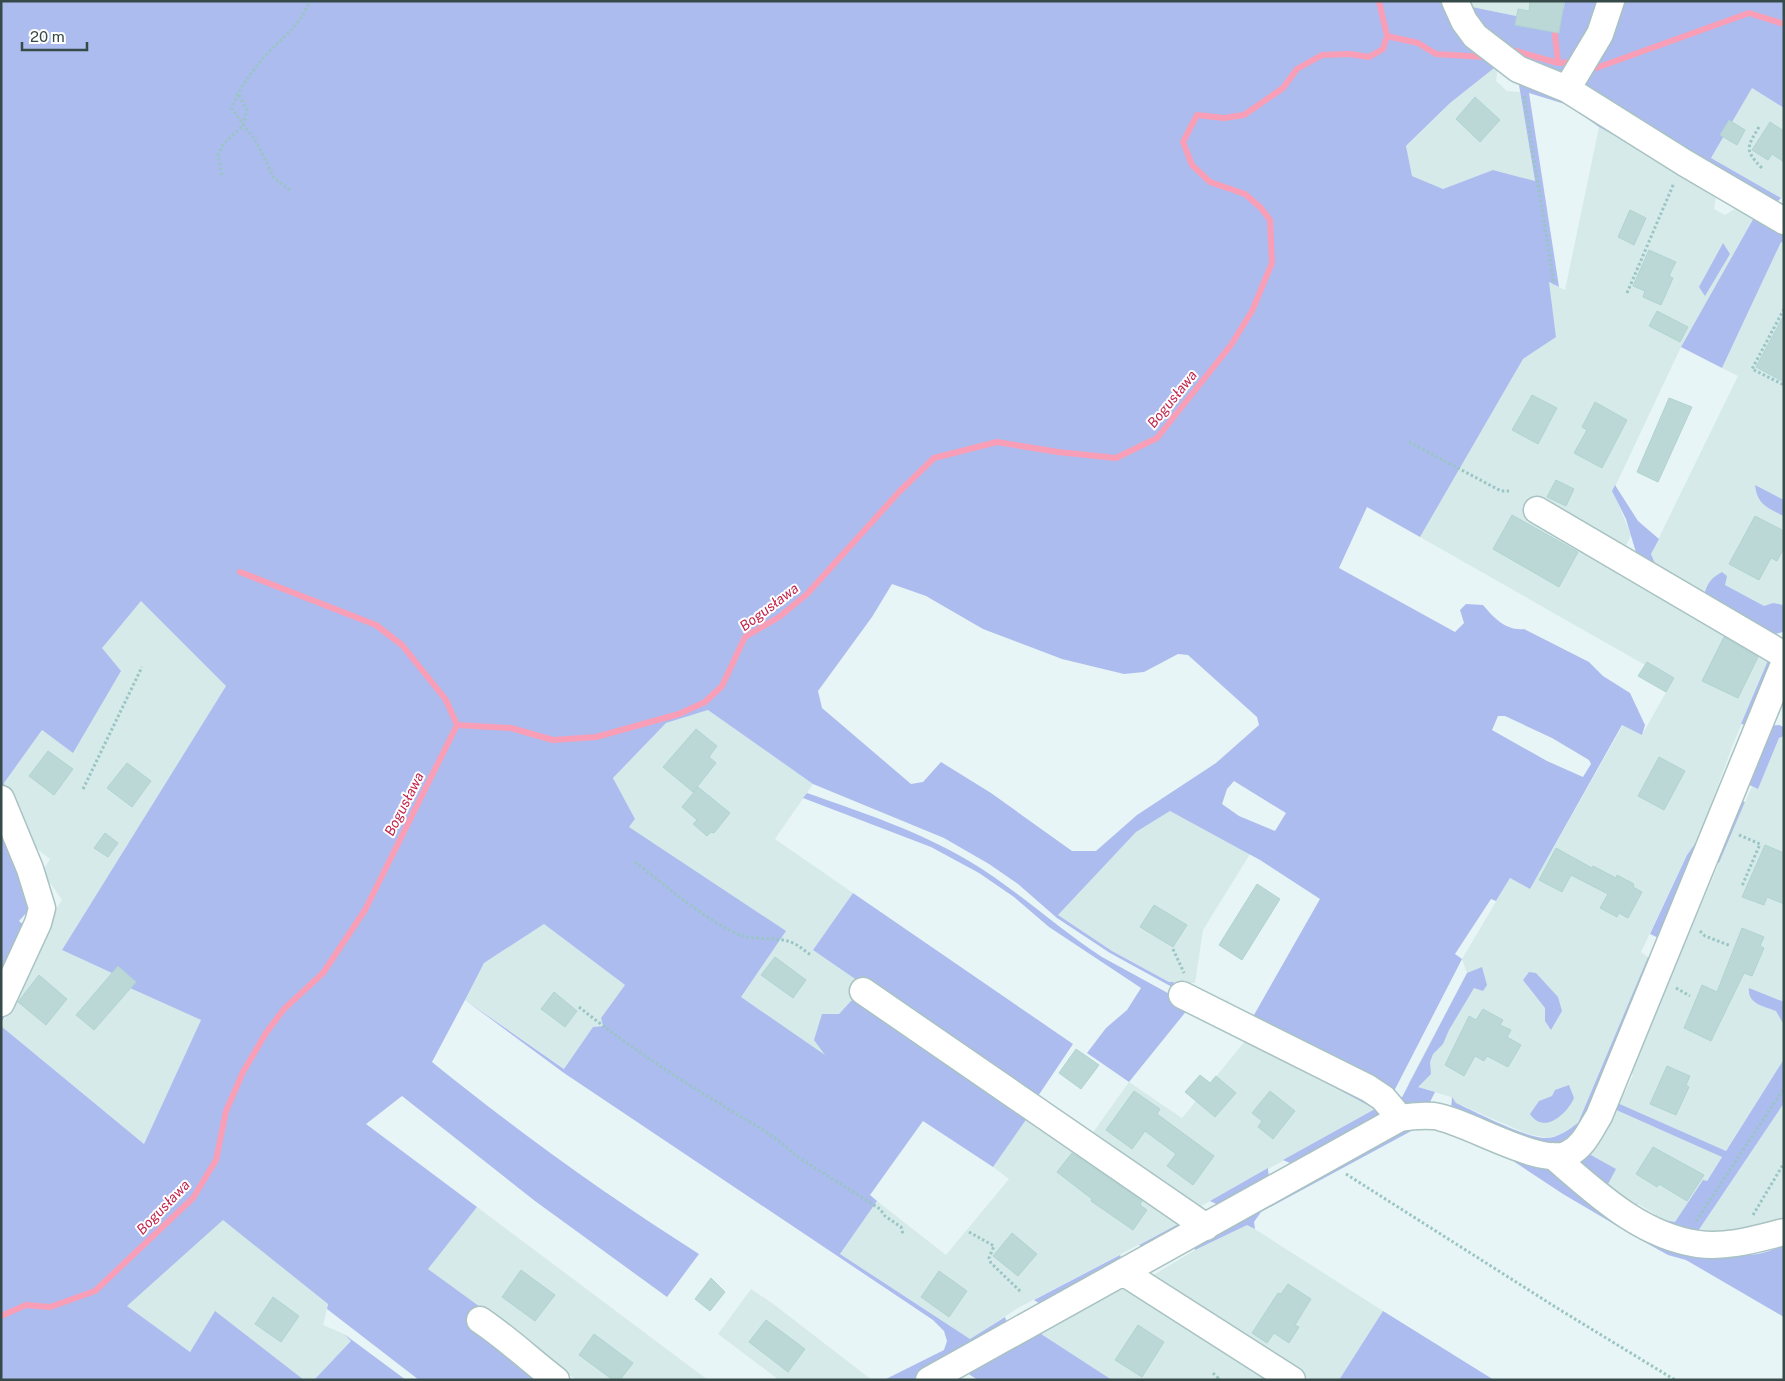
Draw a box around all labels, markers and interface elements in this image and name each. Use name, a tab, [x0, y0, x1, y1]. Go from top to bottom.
scale bar	[22, 20, 88, 52]
text: 20 m	[30, 28, 65, 45]
water label: Bogusława	[1144, 367, 1200, 431]
water label: Bogusława	[737, 580, 801, 634]
water label: Bogusława	[381, 770, 427, 838]
water label: Bogusława	[133, 1177, 193, 1237]

